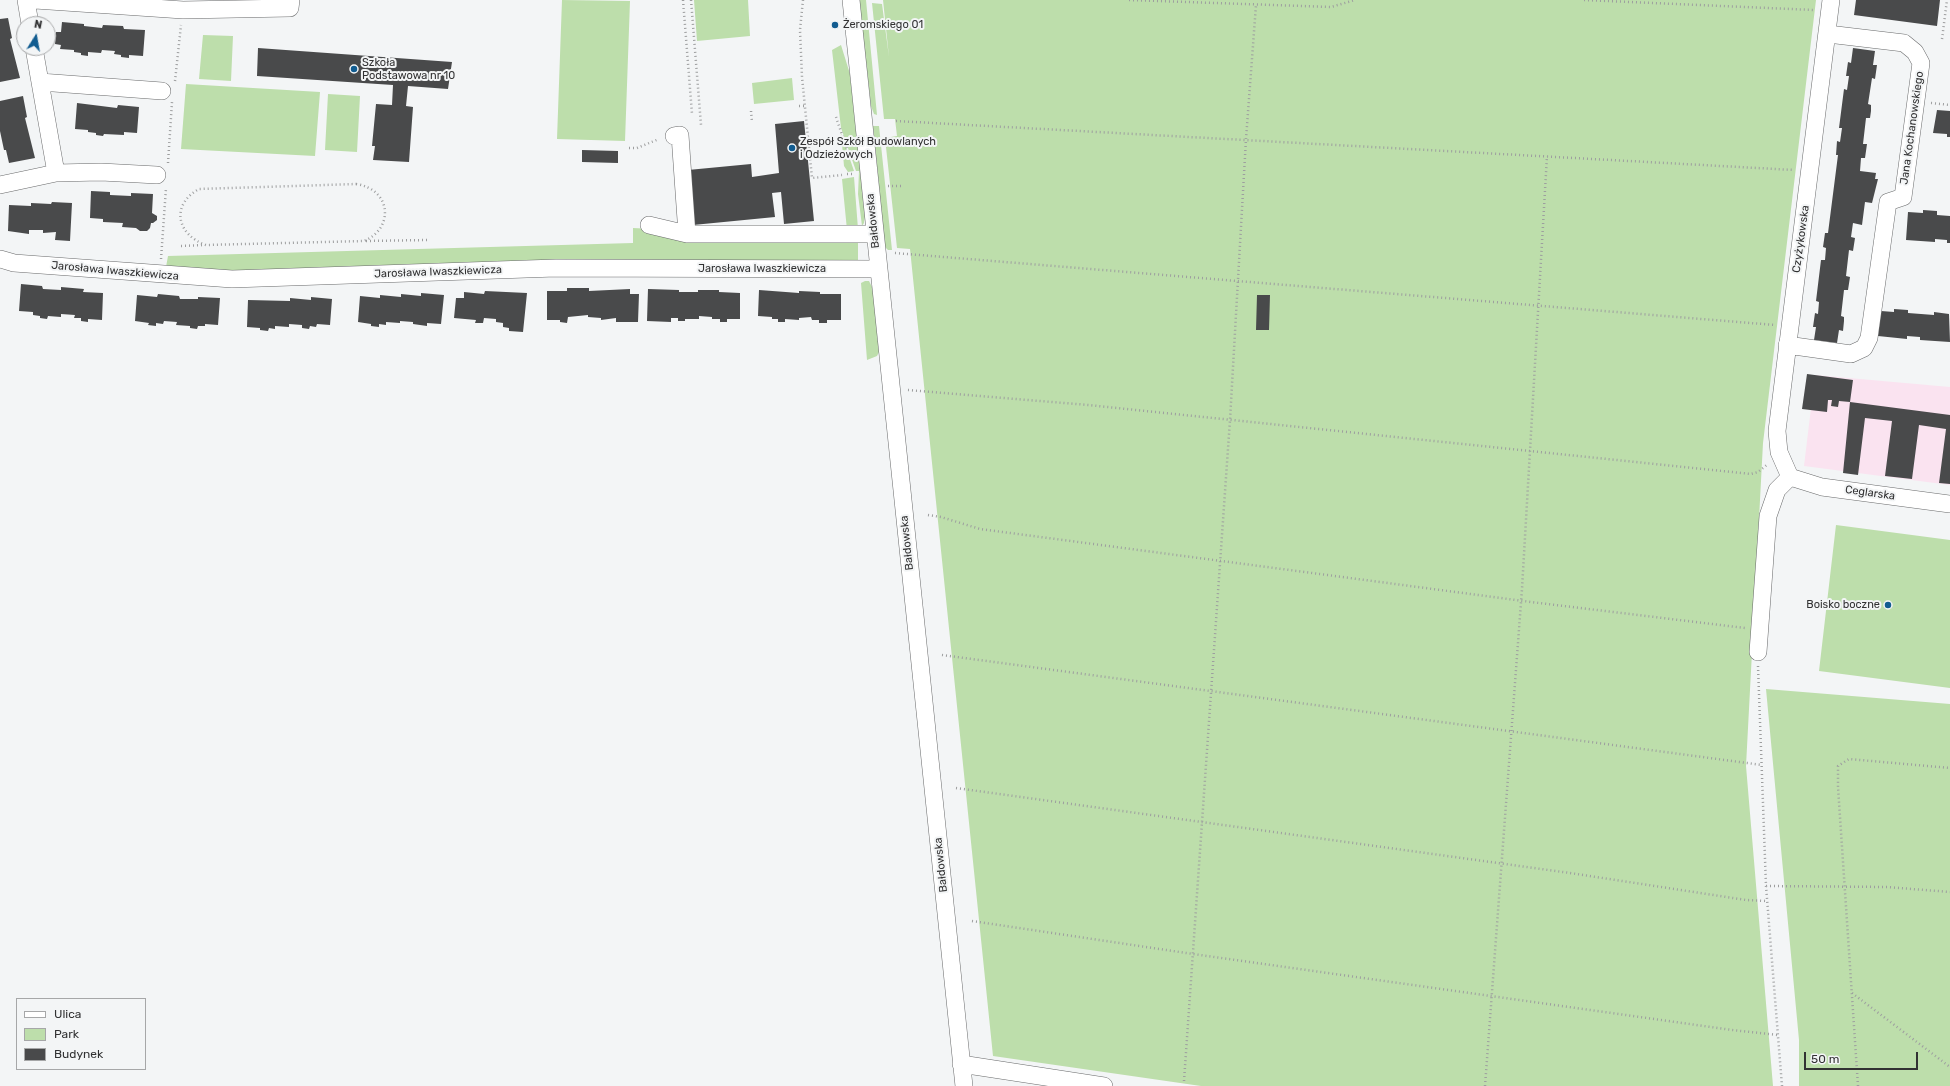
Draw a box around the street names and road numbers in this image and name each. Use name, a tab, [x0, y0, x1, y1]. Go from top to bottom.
street label: Jana Kochanowskiego	[1898, 70, 1926, 186]
street label: Bałdowska	[864, 193, 882, 249]
street label: Czyżykowska	[1790, 204, 1812, 274]
street label: Jarosława Iwaszkiewicza	[51, 259, 179, 283]
street label: Jarosława Iwaszkiewicza	[698, 262, 826, 276]
street label: Jarosława Iwaszkiewicza	[374, 263, 502, 281]
street label: Ceglarska	[1844, 483, 1896, 503]
street label: Bałdowska	[898, 515, 916, 571]
street label: Bałdowska	[932, 837, 950, 893]

